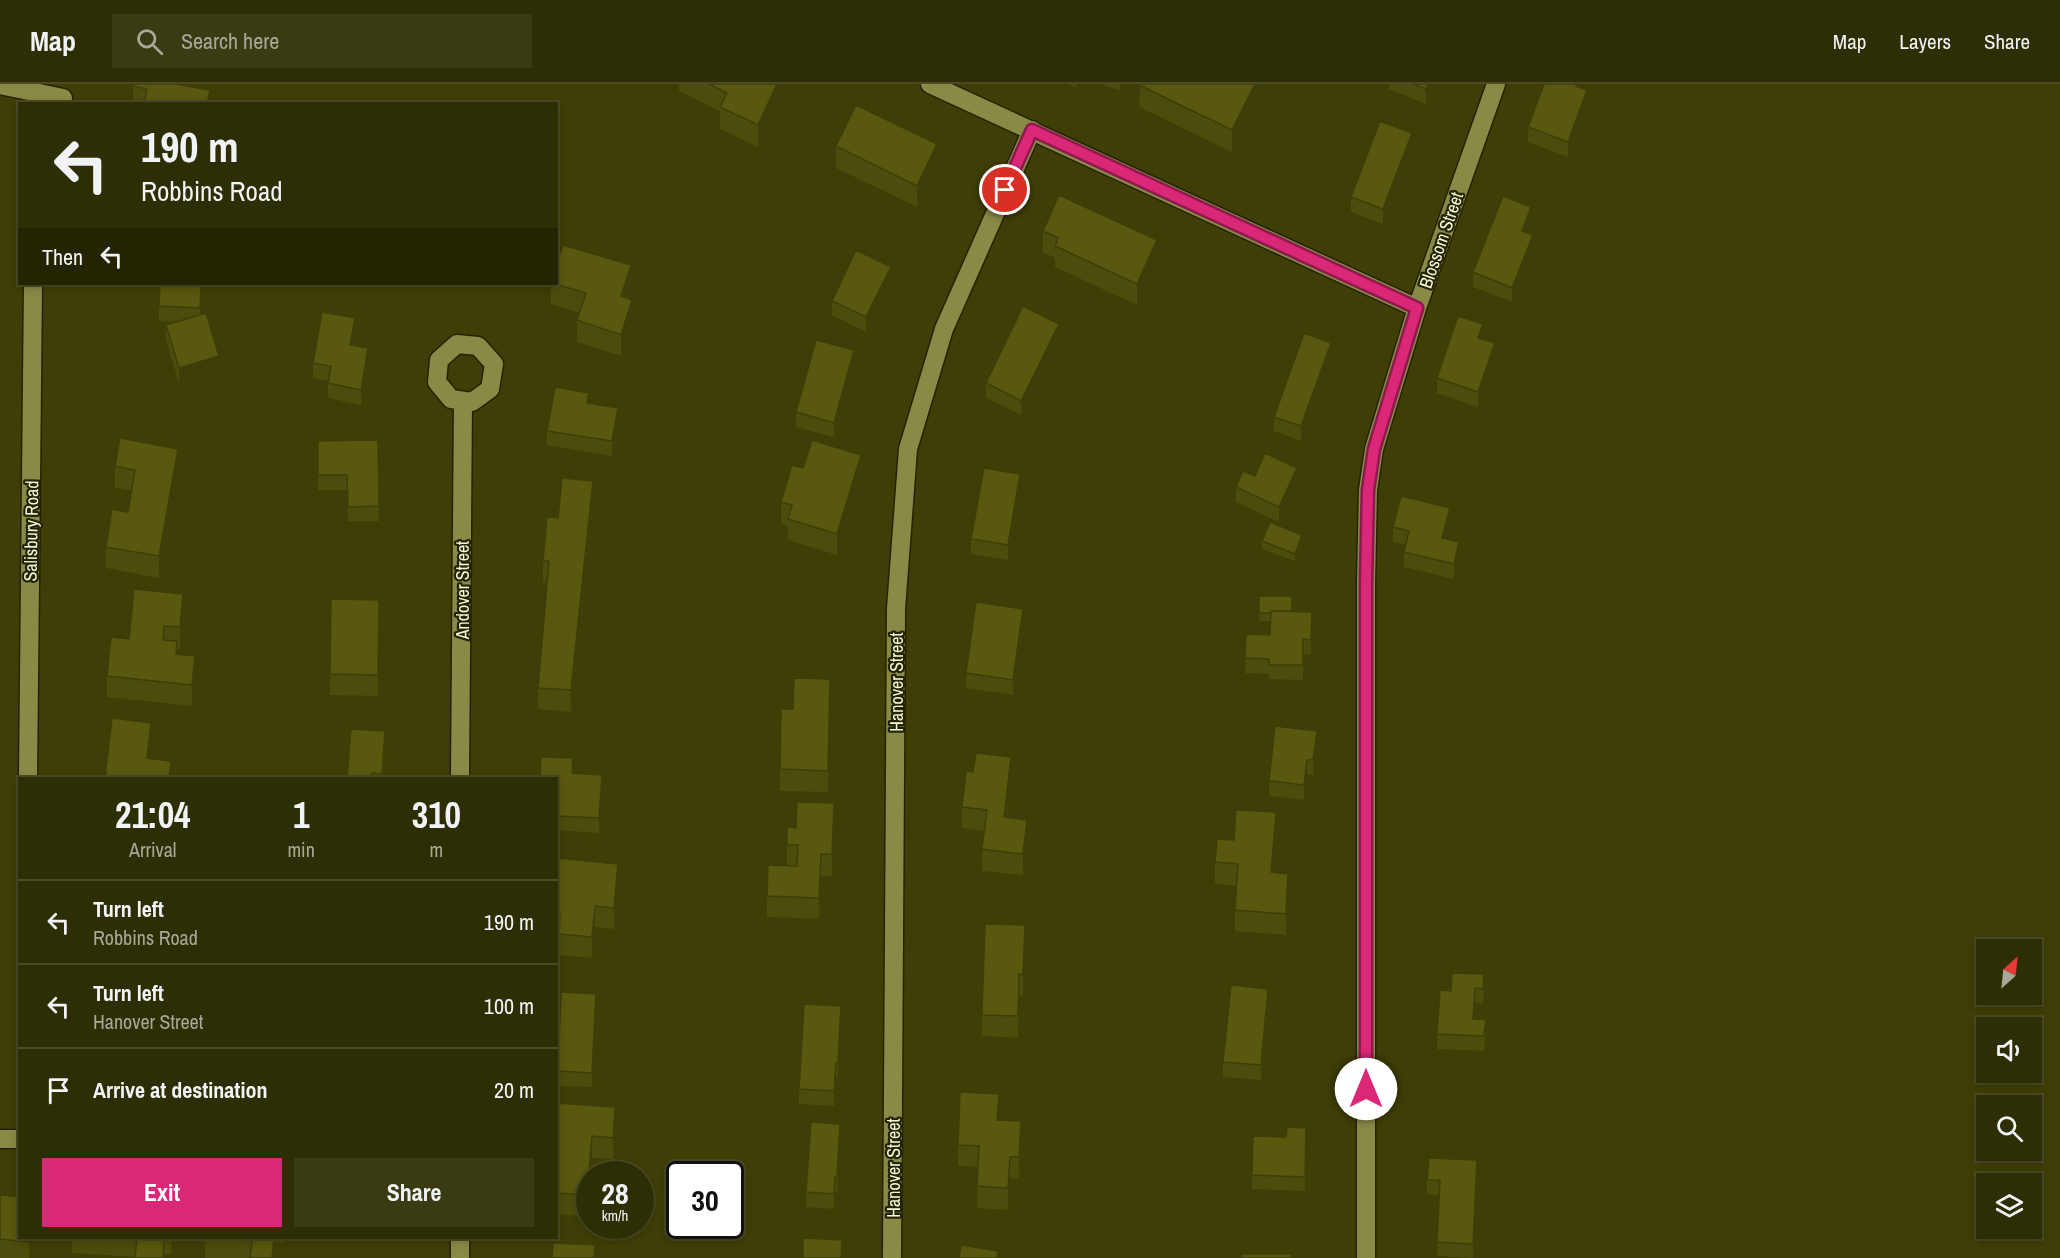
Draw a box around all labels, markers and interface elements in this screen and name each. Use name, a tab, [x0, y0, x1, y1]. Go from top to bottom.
search box	[112, 14, 532, 68]
text: Map	[30, 22, 76, 60]
icon: search	[133, 25, 166, 58]
text: Search here	[181, 26, 279, 56]
text: Map	[1833, 27, 1866, 56]
text: Layers	[1899, 27, 1951, 56]
text: Share	[1984, 27, 2030, 56]
text: 190 m	[141, 119, 239, 175]
icon: left	[42, 126, 120, 204]
pin	[979, 164, 1030, 215]
text: Robbins Road	[141, 173, 283, 209]
icon: arrive	[988, 173, 1021, 206]
street label: Blossom Street	[1413, 189, 1469, 291]
icon: left	[95, 240, 128, 273]
text: Then	[42, 242, 83, 272]
street label: Salisbury Road	[18, 480, 44, 582]
street label: Andover Street	[450, 541, 475, 640]
street label: Hanover Street	[884, 632, 909, 732]
text: 21:04	[115, 791, 190, 839]
text: 1	[293, 791, 309, 839]
text: 310	[412, 791, 461, 839]
text: Arrival	[129, 836, 176, 863]
text: min	[287, 836, 315, 863]
text: m	[430, 836, 443, 863]
text: Turn left	[93, 894, 164, 924]
icon: left	[42, 906, 75, 939]
text: 190 m	[484, 907, 534, 937]
text: Robbins Road	[93, 924, 198, 951]
north arrow	[1976, 939, 2042, 1005]
map controls	[1976, 939, 2042, 1239]
text: Turn left	[93, 978, 164, 1008]
icon: left	[42, 990, 75, 1023]
text: 100 m	[484, 991, 534, 1021]
text: Hanover Street	[93, 1008, 203, 1035]
button: sound	[1976, 1017, 2042, 1083]
position arrow	[1334, 1057, 1398, 1121]
icon: arrive	[42, 1074, 75, 1107]
text: Arrive at destination	[93, 1075, 267, 1105]
text: 20 m	[494, 1075, 534, 1105]
button: search	[1976, 1095, 2042, 1161]
street label: Hanover Street	[881, 1118, 906, 1218]
button: Exit	[42, 1158, 282, 1227]
button: Share	[294, 1158, 534, 1227]
speed limit sign: 30	[666, 1161, 744, 1239]
text: 28	[601, 1173, 629, 1213]
button: layers	[1976, 1173, 2042, 1239]
text: km/h	[602, 1205, 628, 1226]

